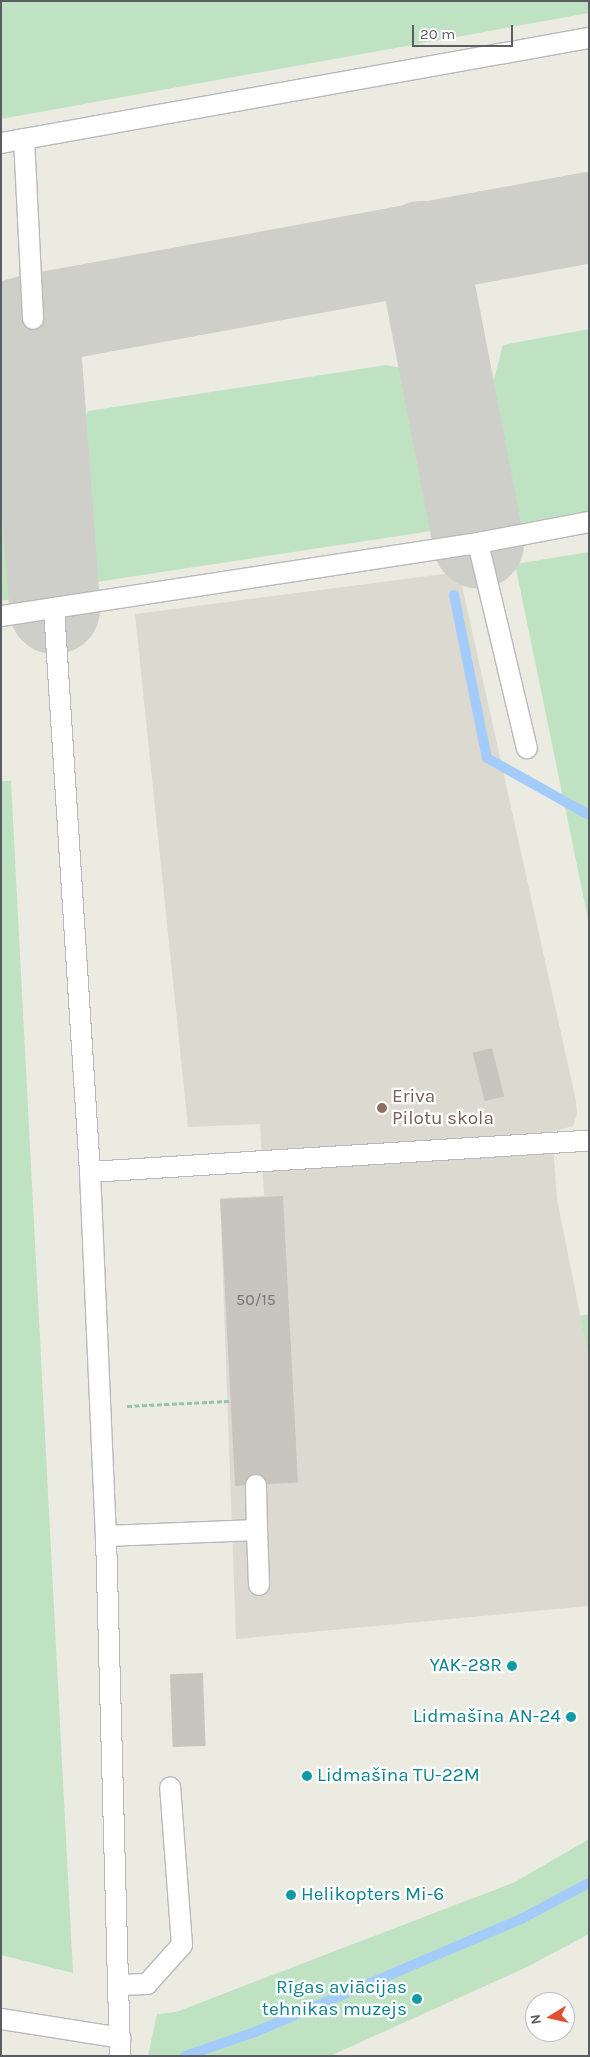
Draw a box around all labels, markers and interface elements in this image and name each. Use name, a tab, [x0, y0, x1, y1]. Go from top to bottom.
scale bar	[415, 15, 516, 47]
text: 20 m	[420, 25, 455, 43]
place label: Eriva Pilotu skola	[392, 1086, 494, 1130]
marker: Eriva Pilotu skola	[376, 1102, 388, 1114]
house number: 50/15	[236, 1290, 276, 1310]
place label: YAK-28R	[429, 1655, 502, 1677]
marker: YAK-28R	[506, 1660, 518, 1672]
place label: Lidmašīna AN-24	[413, 1706, 561, 1728]
marker: Lidmašīna AN-24	[565, 1711, 577, 1723]
place label: Lidmašīna TU-22M	[317, 1765, 480, 1787]
marker: Lidmašīna TU-22M	[301, 1770, 313, 1782]
place label: Helikopters Mi-6	[301, 1884, 444, 1906]
marker: Helikopters Mi-6	[285, 1889, 297, 1901]
place label: Rīgas aviācijas tehnikas muzejs	[262, 1977, 407, 2021]
north arrow	[525, 1992, 575, 2042]
marker: Rīgas aviācijas tehnikas muzejs	[411, 1993, 423, 2005]
text: N	[526, 2013, 545, 2026]

